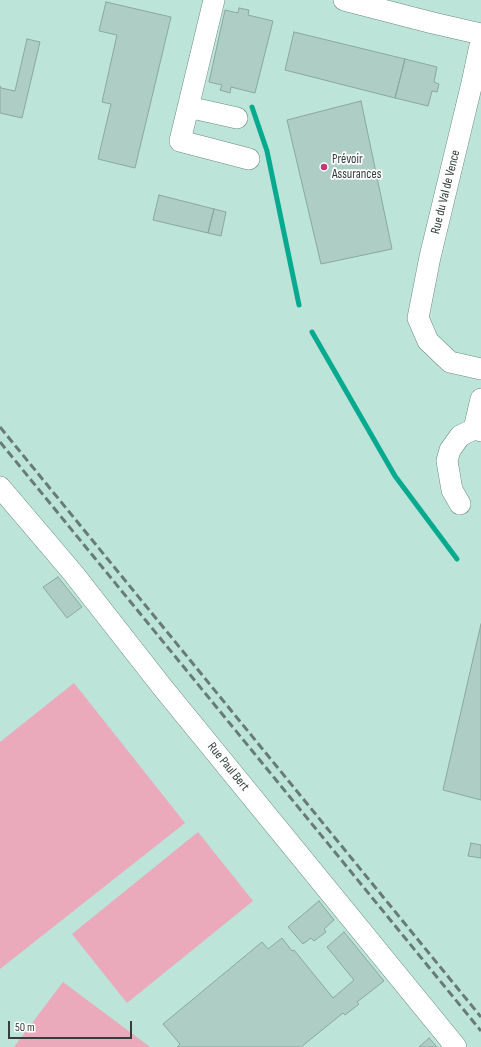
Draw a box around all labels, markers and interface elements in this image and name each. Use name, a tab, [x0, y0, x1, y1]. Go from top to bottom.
street label: Rue du Val de Vence	[428, 148, 464, 236]
place label: Prévoir Assurances	[332, 152, 381, 183]
marker: Prévoir Assurances	[319, 162, 329, 172]
street label: Rue Paul Bert	[204, 740, 252, 794]
scale bar	[10, 1013, 134, 1039]
text: 50 m	[15, 1020, 35, 1035]

